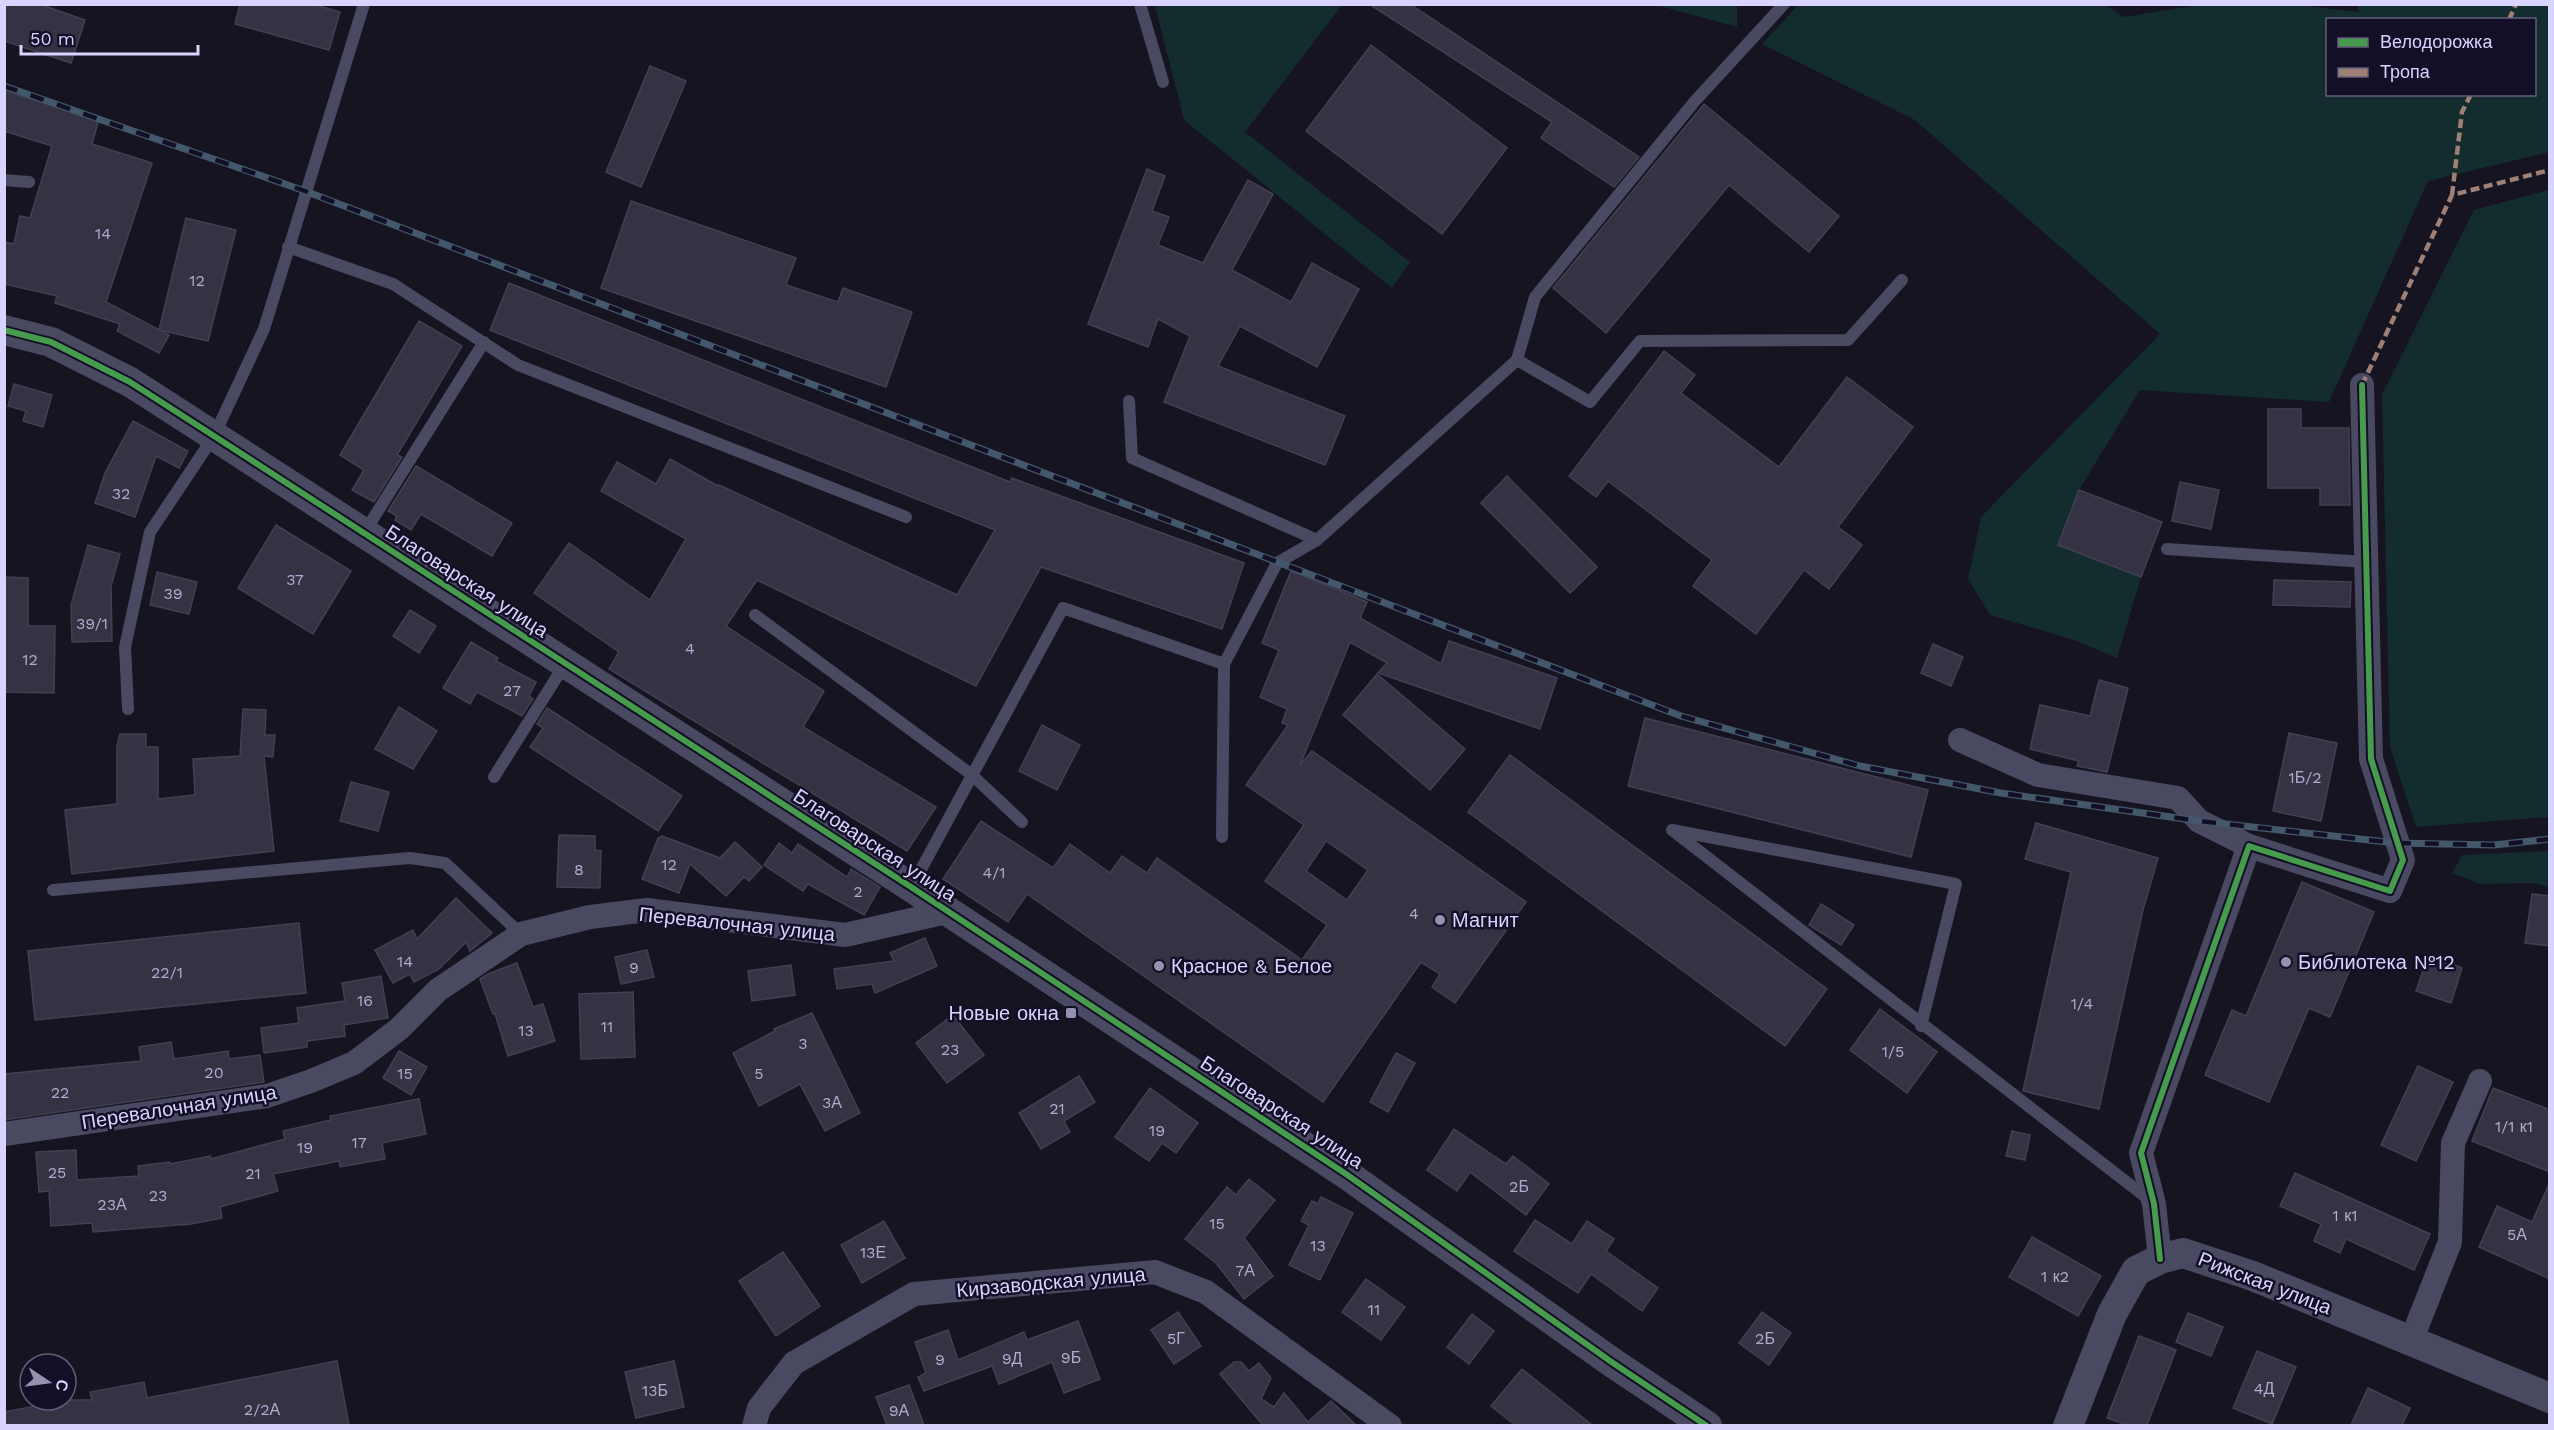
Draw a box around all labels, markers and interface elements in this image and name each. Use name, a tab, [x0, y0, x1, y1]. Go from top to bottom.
scale bar	[21, 18, 198, 56]
legend	[2326, 18, 2536, 96]
text: 50 m	[30, 28, 75, 49]
text: Велодорожка	[2380, 31, 2493, 52]
text: Тропа	[2380, 61, 2431, 82]
house number: 14	[95, 224, 111, 243]
house number: 12	[189, 271, 205, 290]
house number: 32	[112, 484, 130, 503]
street label: Благоварская улица	[381, 519, 554, 643]
house number: 37	[286, 570, 304, 589]
house number: 39	[163, 584, 183, 603]
house number: 39/1	[76, 614, 108, 633]
house number: 4	[685, 639, 695, 658]
house number: 12	[22, 650, 38, 669]
house number: 27	[503, 681, 521, 700]
house number: 1Б/2	[2288, 768, 2322, 787]
street label: Благоварская улица	[789, 783, 962, 907]
house number: 12	[661, 855, 677, 874]
house number: 8	[574, 860, 584, 879]
house number: 4/1	[982, 863, 1006, 882]
house number: 2	[853, 882, 863, 901]
street label: Перевалочная улица	[638, 902, 837, 946]
house number: 4	[1409, 904, 1419, 923]
place label: Магнит	[1452, 908, 1519, 932]
marker: Магнит	[1433, 913, 1447, 927]
place label: Библиотека №12	[2298, 950, 2455, 974]
house number: 14	[397, 952, 413, 971]
place label: Красное & Белое	[1171, 954, 1332, 978]
marker: Библиотека №12	[2279, 955, 2293, 969]
house number: 9	[629, 958, 639, 977]
marker: Красное & Белое	[1152, 959, 1166, 973]
house number: 22/1	[151, 963, 183, 982]
house number: 16	[357, 991, 373, 1010]
house number: 1/4	[2071, 994, 2093, 1013]
place label: Новые окна	[948, 1001, 1060, 1025]
marker: Новые окна	[1064, 1006, 1078, 1020]
house number: 11	[601, 1017, 613, 1036]
house number: 13	[518, 1021, 534, 1040]
house number: 3	[798, 1034, 808, 1053]
house number: 23	[941, 1040, 959, 1059]
house number: 1/5	[1882, 1042, 1904, 1061]
street label: Благоварская улица	[1196, 1050, 1369, 1174]
house number: 20	[204, 1063, 224, 1082]
house number: 15	[397, 1064, 413, 1083]
house number: 5	[754, 1064, 764, 1083]
street label: Перевалочная улица	[80, 1080, 279, 1134]
house number: 22	[51, 1083, 69, 1102]
house number: 3А	[822, 1093, 842, 1112]
house number: 21	[1049, 1099, 1065, 1118]
house number: 1/1 к1	[2495, 1117, 2533, 1136]
house number: 19	[1149, 1121, 1165, 1140]
house number: 17	[351, 1133, 367, 1152]
house number: 19	[297, 1138, 313, 1157]
house number: 25	[48, 1163, 66, 1182]
house number: 21	[245, 1164, 261, 1183]
house number: 2Б	[1509, 1177, 1529, 1196]
house number: 23	[149, 1186, 167, 1205]
house number: 23А	[97, 1195, 127, 1214]
house number: 1 к1	[2333, 1206, 2357, 1225]
house number: 15	[1209, 1214, 1225, 1233]
house number: 5А	[2507, 1225, 2527, 1244]
house number: 13	[1310, 1236, 1326, 1255]
house number: 13Е	[860, 1243, 886, 1262]
street label: Рижская улица	[2195, 1247, 2336, 1320]
house number: 7А	[1235, 1261, 1255, 1280]
street label: Кирзаводская улица	[955, 1262, 1147, 1302]
house number: 1 к2	[2041, 1267, 2069, 1286]
house number: 11	[1368, 1300, 1380, 1319]
house number: 5Г	[1167, 1329, 1185, 1348]
house number: 2Б	[1755, 1329, 1775, 1348]
house number: 9Б	[1061, 1348, 1081, 1367]
house number: 9Д	[1002, 1349, 1023, 1368]
house number: 9	[935, 1350, 945, 1369]
north arrow	[18, 1352, 78, 1412]
text: С	[51, 1377, 73, 1393]
house number: 4Д	[2254, 1379, 2274, 1398]
house number: 13Б	[642, 1381, 668, 1400]
house number: 2/2А	[244, 1400, 280, 1419]
house number: 9А	[889, 1401, 910, 1420]

